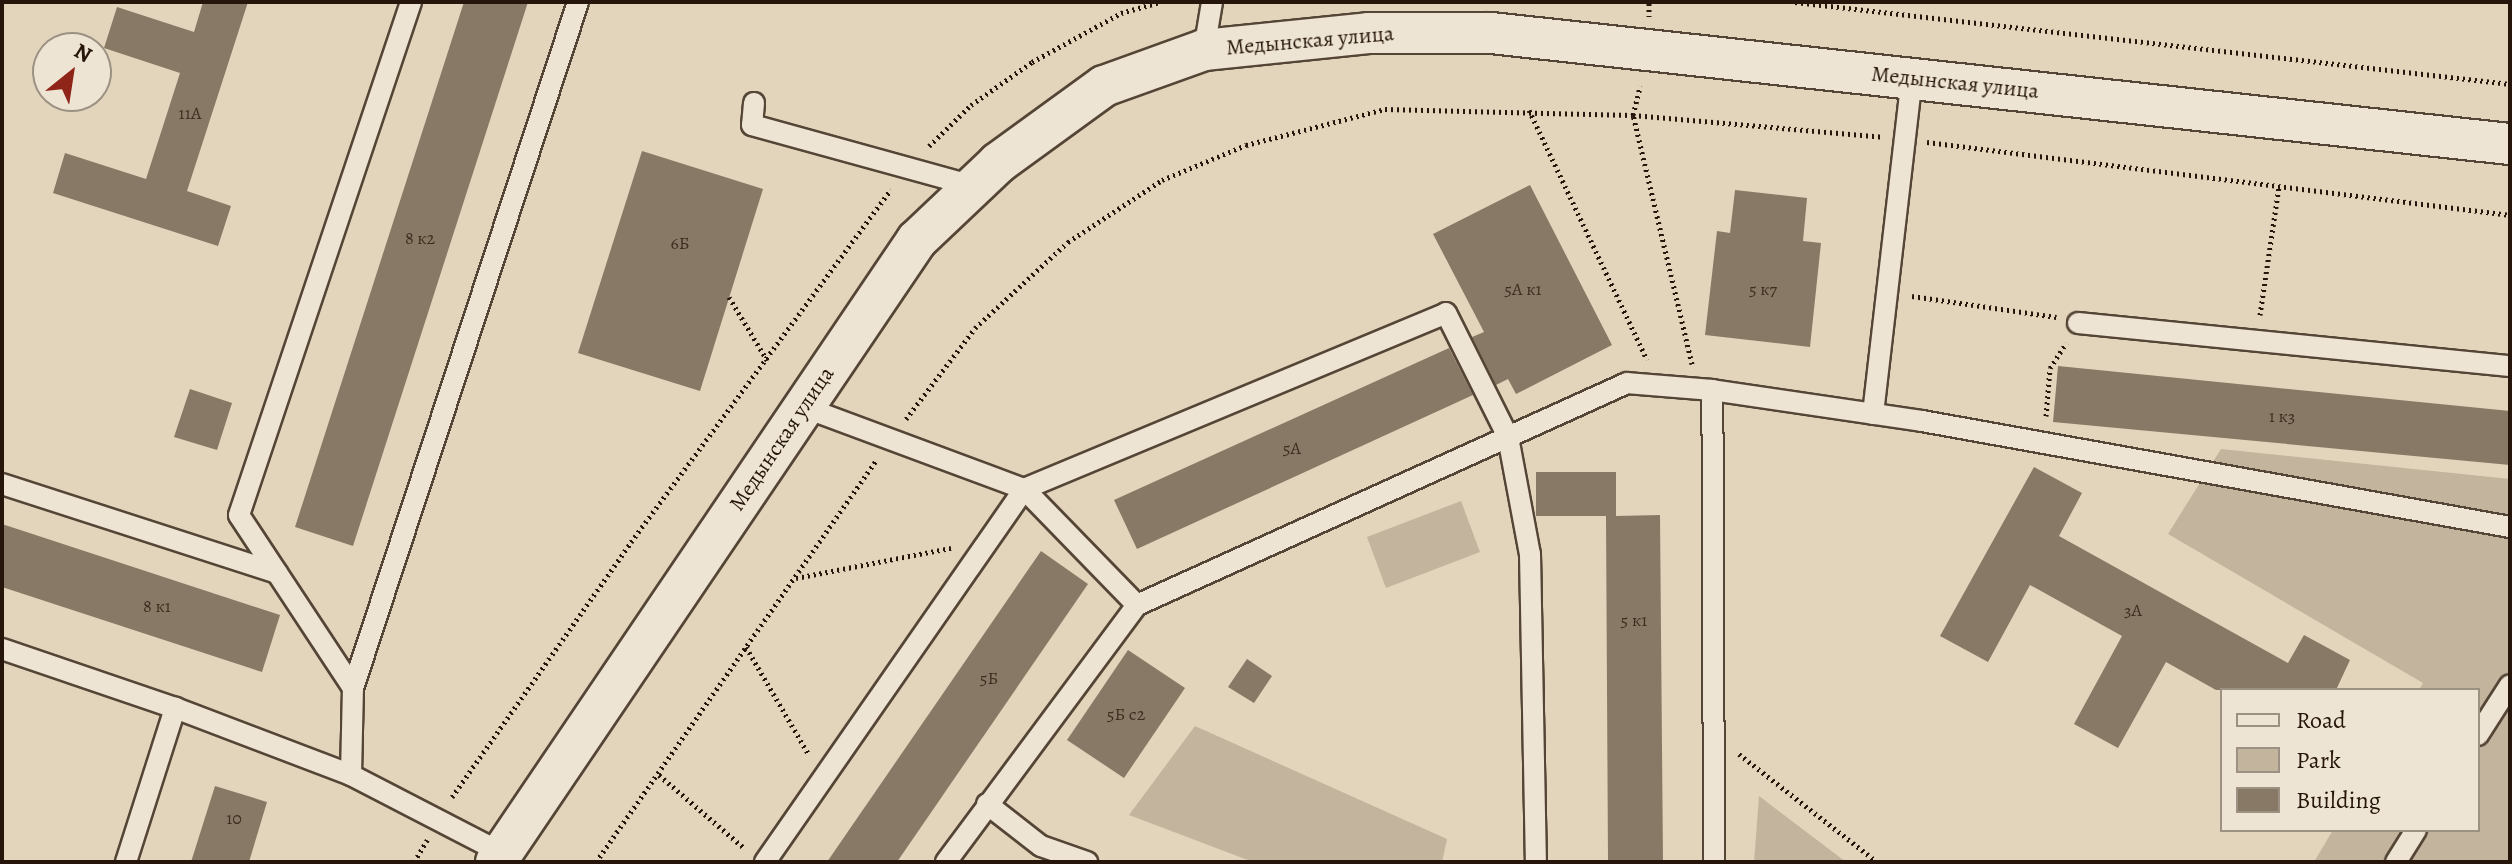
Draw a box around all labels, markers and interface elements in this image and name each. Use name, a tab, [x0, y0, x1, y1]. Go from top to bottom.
street label: Медынская улица	[1225, 21, 1395, 61]
north arrow	[32, 32, 112, 112]
text: N	[69, 36, 97, 70]
street label: Медынская улица	[1870, 61, 2040, 105]
house number: 11А	[179, 102, 201, 124]
house number: 8 к2	[405, 227, 435, 249]
house number: 6Б	[670, 232, 690, 254]
house number: 5А к1	[1504, 278, 1542, 300]
house number: 5 к7	[1749, 278, 1777, 300]
street label: Медынская улица	[724, 362, 840, 516]
house number: 1 к3	[2269, 405, 2295, 427]
house number: 5А	[1283, 437, 1301, 459]
house number: 8 к1	[143, 595, 171, 617]
house number: 3А	[2124, 599, 2142, 621]
house number: 5 к1	[1621, 609, 1647, 631]
house number: 5Б	[980, 667, 998, 689]
legend	[2220, 688, 2480, 832]
house number: 5Б с2	[1107, 703, 1145, 725]
text: Road	[2296, 704, 2346, 736]
text: Park	[2296, 744, 2341, 776]
text: Building	[2296, 784, 2381, 816]
house number: 10	[226, 807, 242, 829]

